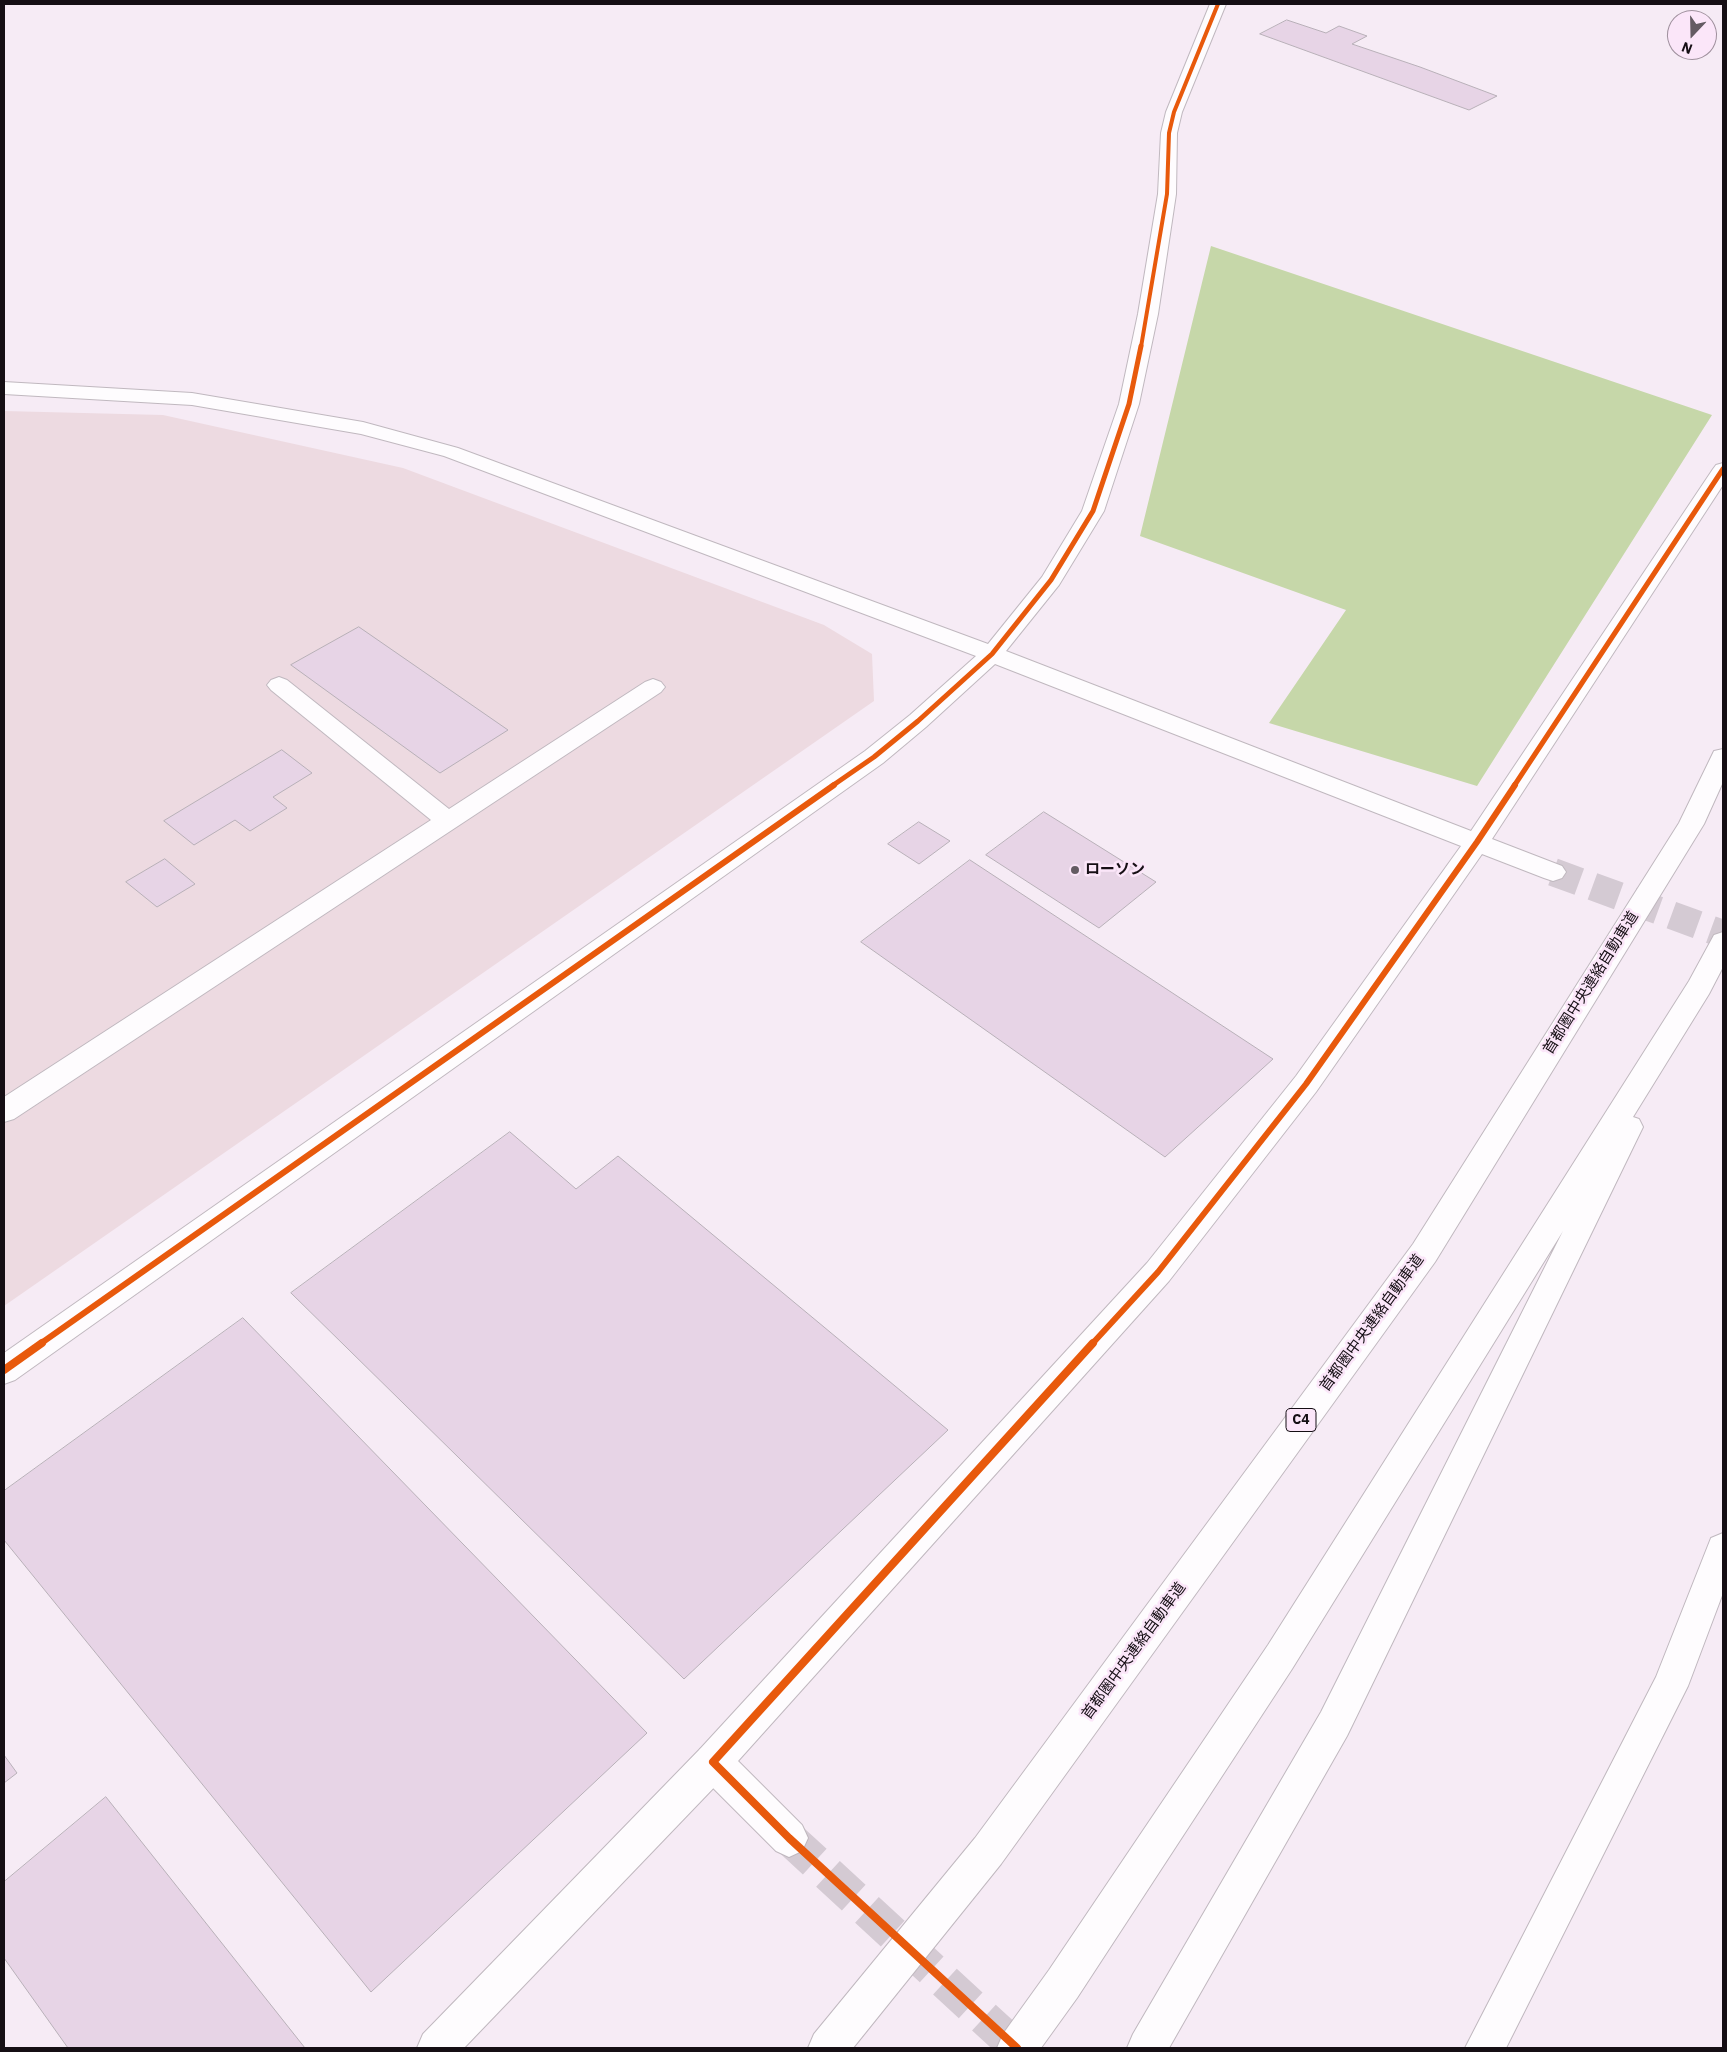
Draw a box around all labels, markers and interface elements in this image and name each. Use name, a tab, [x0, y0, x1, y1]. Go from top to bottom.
north arrow	[1667, 10, 1717, 60]
text: N	[1679, 38, 1695, 58]
place label: ローソン	[1085, 861, 1145, 879]
marker: ローソン	[1069, 864, 1081, 876]
street label: 首都圏中央連絡自動車道	[1540, 908, 1642, 1058]
street label: 首都圏中央連絡自動車道	[1316, 1251, 1428, 1395]
road number: C4	[1286, 1408, 1316, 1432]
street label: 首都圏中央連絡自動車道	[1078, 1579, 1190, 1723]

